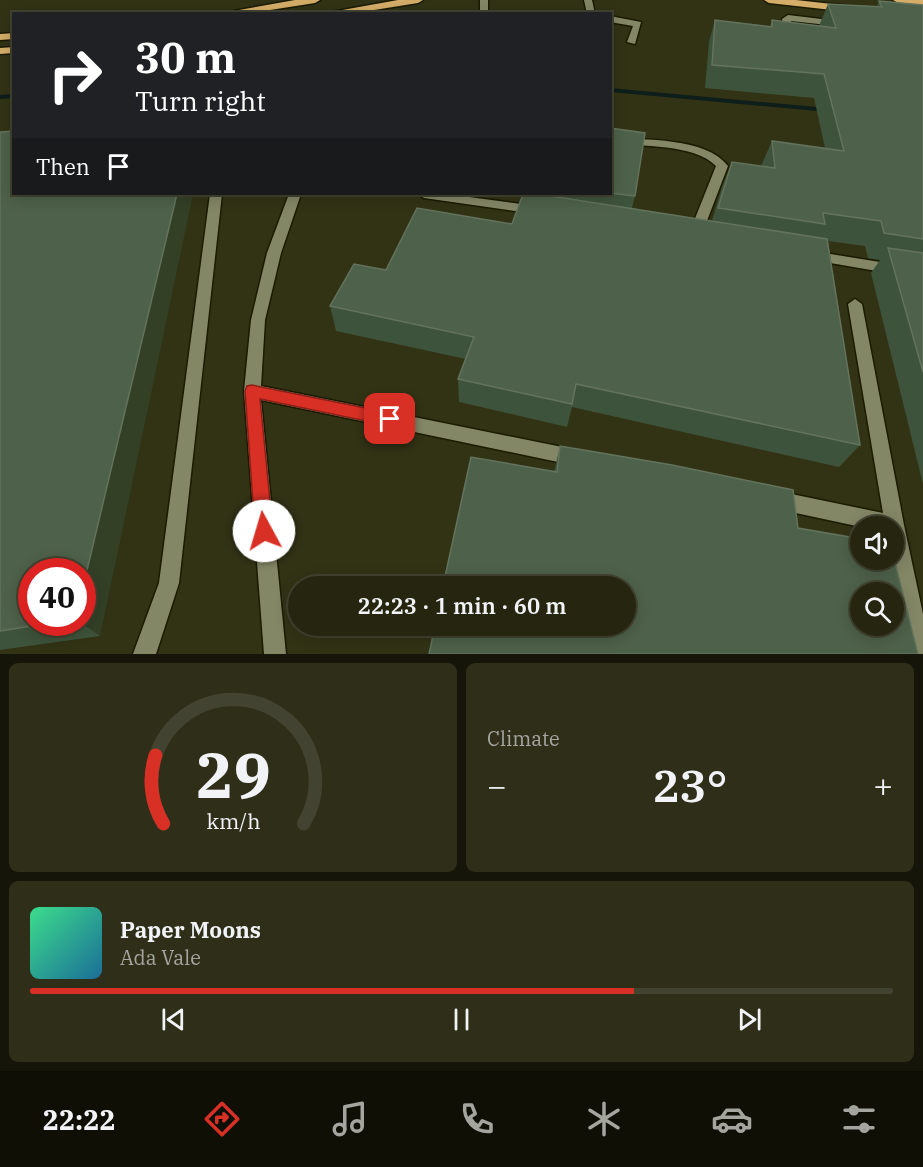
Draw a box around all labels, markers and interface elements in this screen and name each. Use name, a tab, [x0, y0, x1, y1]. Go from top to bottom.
text: 30 m	[135, 30, 236, 85]
icon: right	[36, 36, 114, 114]
text: Turn right	[135, 83, 266, 118]
icon: arrive	[102, 150, 135, 183]
text: Then	[36, 152, 90, 181]
pin	[364, 393, 415, 444]
icon: arrive	[373, 402, 406, 435]
position arrow	[232, 499, 296, 563]
map controls	[850, 516, 904, 636]
button: sound	[850, 516, 904, 570]
speed limit sign: 40	[18, 558, 96, 636]
button: search	[850, 582, 904, 636]
text: 22:23 · 1 min · 60 m	[358, 591, 566, 620]
text: Climate	[487, 725, 560, 752]
text: 29	[196, 734, 270, 815]
text: 23°	[652, 756, 728, 814]
text: −	[487, 764, 507, 807]
text: +	[873, 764, 893, 807]
text: km/h	[206, 808, 260, 836]
text: Paper Moons	[120, 915, 261, 944]
text: Ada Vale	[120, 944, 201, 971]
icon: previous	[157, 1003, 190, 1036]
icon: pause	[445, 1003, 478, 1036]
icon: next	[733, 1003, 766, 1036]
icon: directions	[201, 1098, 243, 1140]
icon: music	[329, 1098, 371, 1140]
icon: phone	[456, 1098, 498, 1140]
icon: climate	[583, 1098, 625, 1140]
icon: car	[711, 1098, 753, 1140]
icon: filters	[838, 1098, 880, 1140]
text: 22:22	[43, 1102, 116, 1137]

